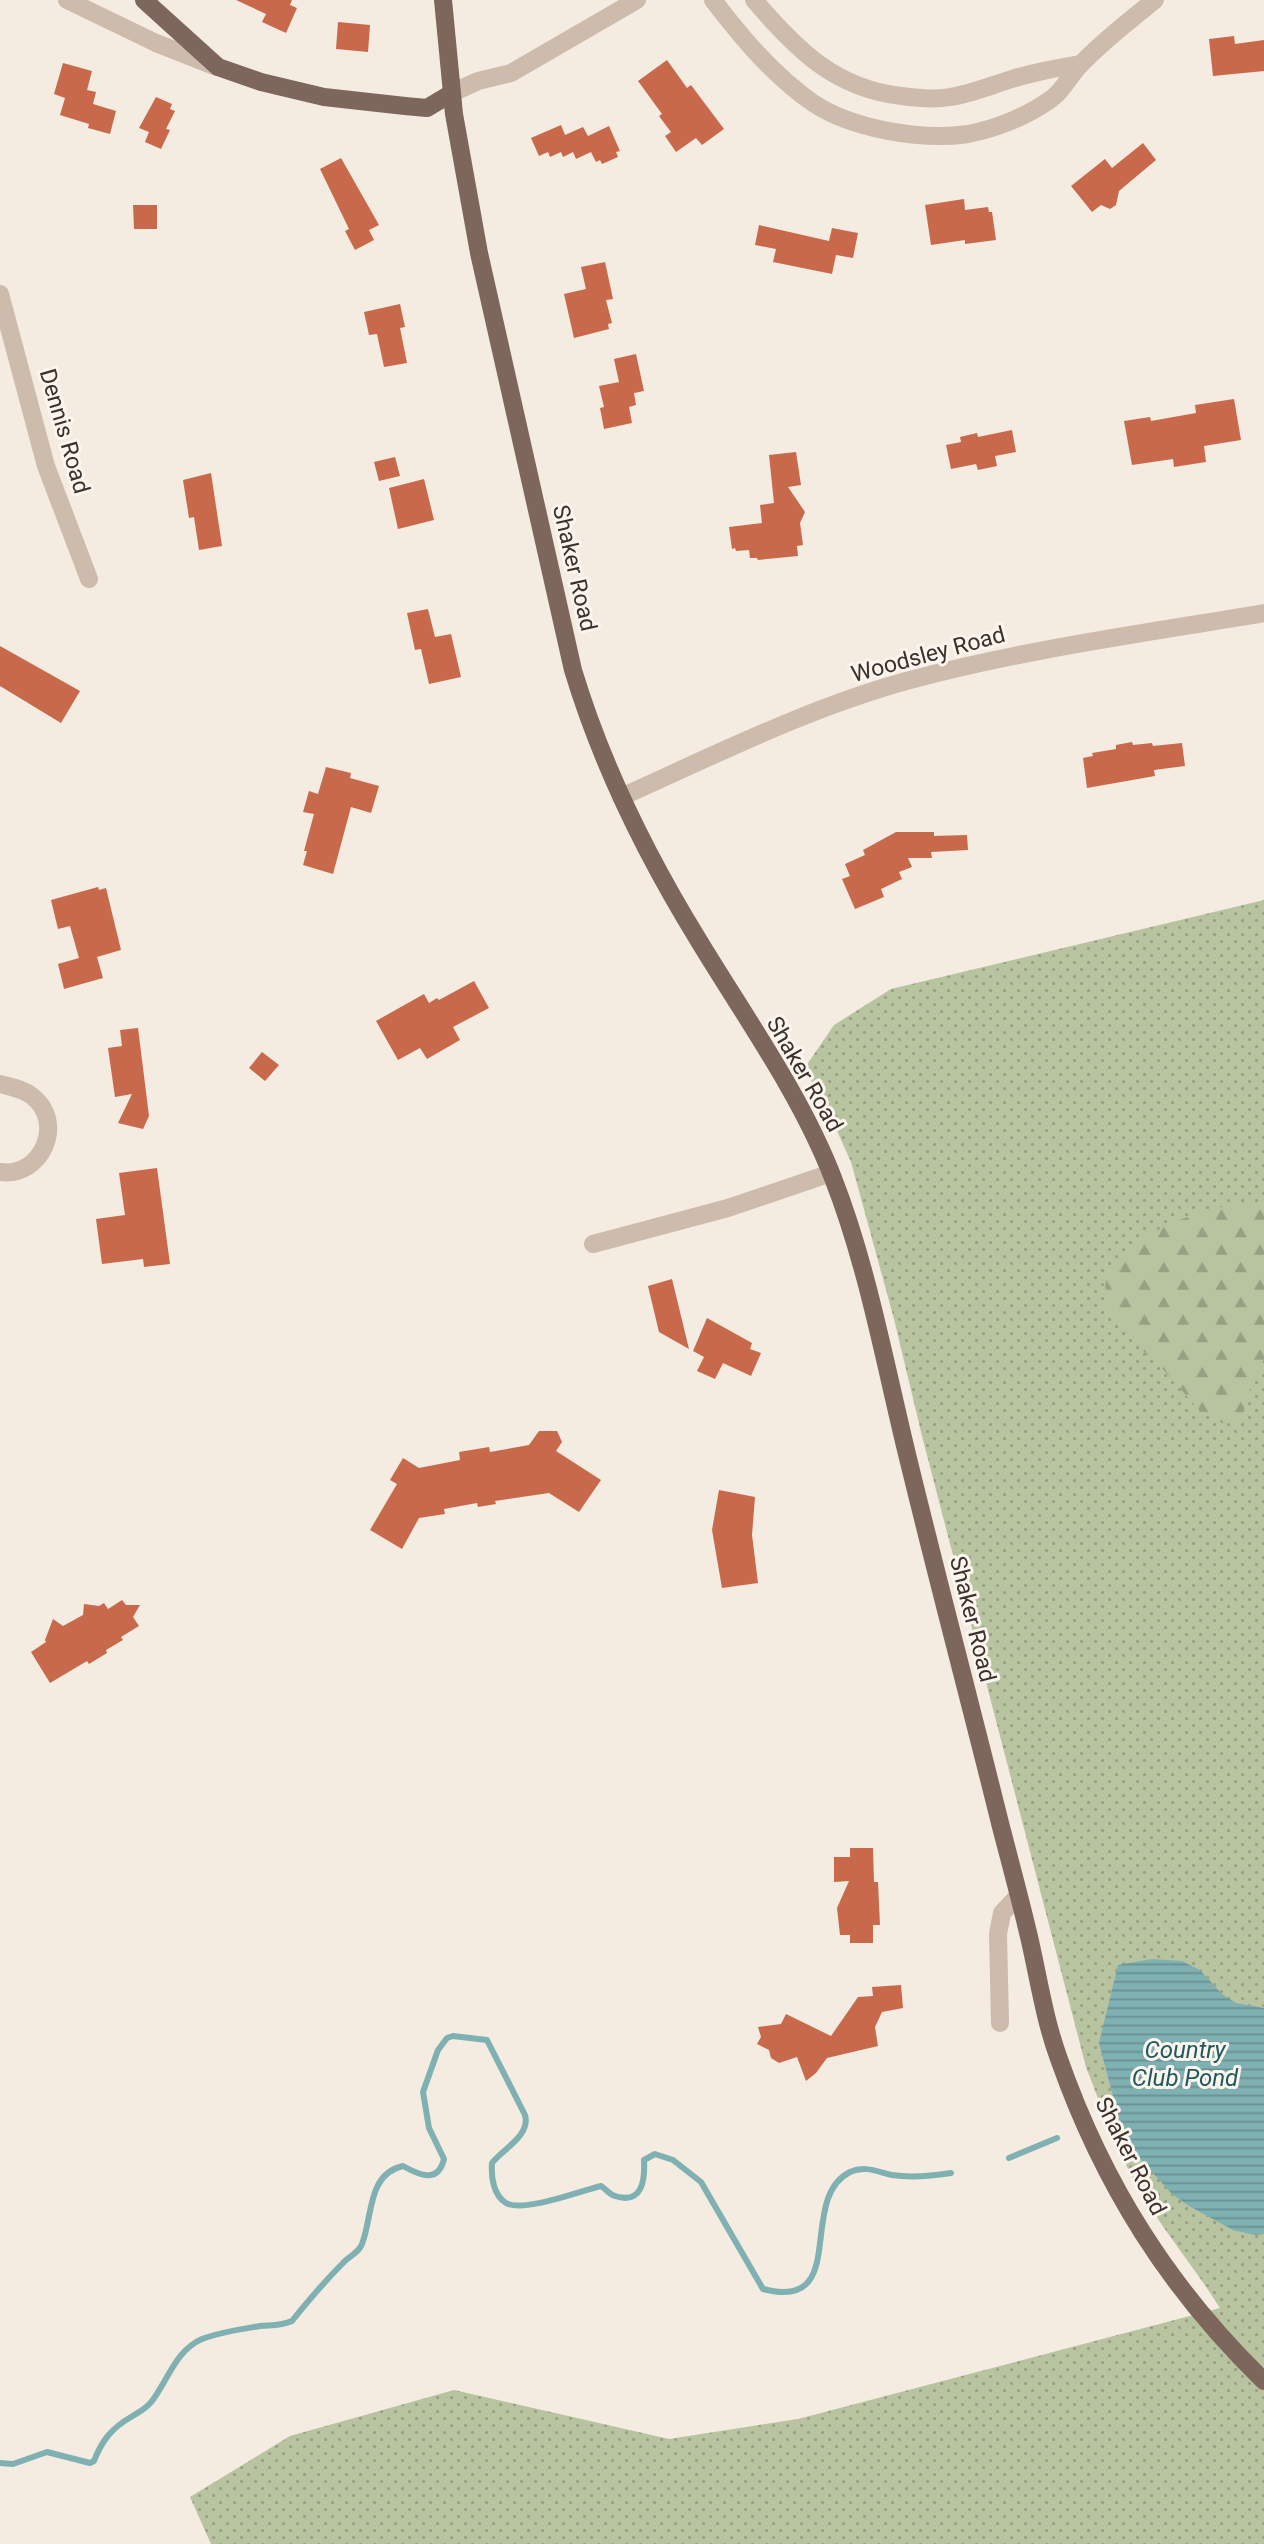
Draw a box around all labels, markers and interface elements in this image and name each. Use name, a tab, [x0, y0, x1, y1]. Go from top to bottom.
street label: Dennis Road	[34, 366, 95, 497]
street label: Shaker Road	[547, 502, 602, 634]
street label: Woodsley Road	[848, 621, 1008, 688]
street label: Shaker Road	[761, 1012, 848, 1137]
street label: Shaker Road	[944, 1553, 1001, 1685]
water label: Country Club Pond	[1132, 2036, 1239, 2092]
street label: Shaker Road	[1089, 2093, 1172, 2220]

